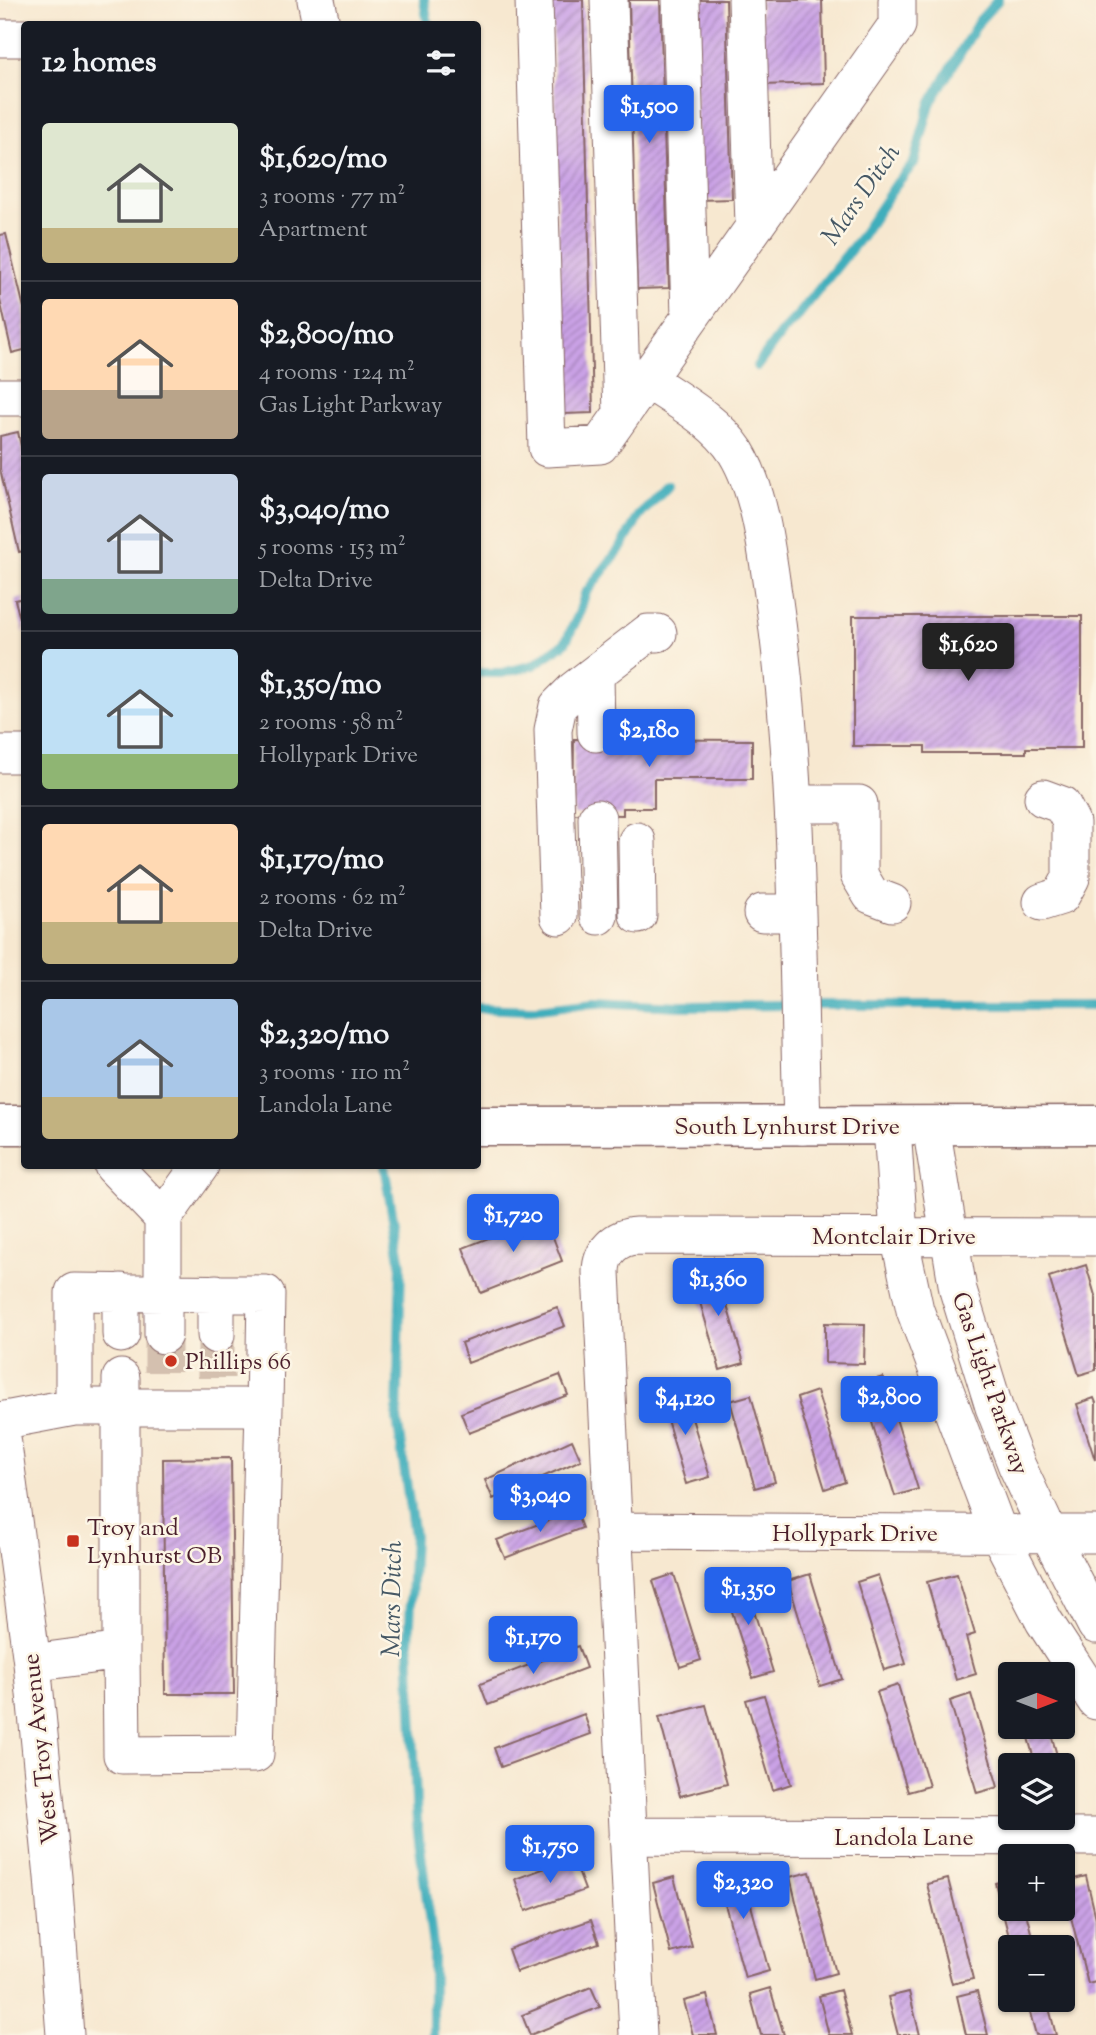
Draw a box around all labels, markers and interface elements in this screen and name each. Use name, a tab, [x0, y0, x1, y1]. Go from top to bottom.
text: 12 homes	[42, 42, 157, 85]
icon: filters	[422, 44, 460, 82]
pin: $1,500	[592, 86, 706, 145]
text: $1,500	[620, 91, 678, 124]
water label: Mars Ditch	[814, 137, 911, 254]
text: $1,620/mo	[259, 138, 387, 181]
icon: home	[98, 151, 182, 235]
text: 3 rooms · 77 m²	[259, 181, 405, 214]
text: Apartment	[259, 214, 368, 247]
text: $2,800/mo	[259, 314, 394, 357]
icon: home	[98, 327, 182, 411]
text: 4 rooms · 124 m²	[259, 357, 415, 390]
text: Gas Light Parkway	[259, 390, 442, 423]
text: $3,040/mo	[259, 489, 390, 532]
icon: home	[98, 502, 182, 586]
text: 5 rooms · 153 m²	[259, 532, 406, 565]
text: Delta Drive	[259, 565, 373, 598]
pin: $1,620	[911, 624, 1025, 683]
text: $1,620	[938, 629, 998, 662]
text: $1,350/mo	[259, 664, 382, 707]
icon: home	[98, 677, 182, 761]
text: 2 rooms · 58 m²	[259, 707, 403, 740]
pin: $2,180	[592, 710, 706, 769]
text: $2,180	[619, 715, 679, 748]
text: Hollypark Drive	[259, 740, 418, 773]
text: $1,170/mo	[259, 839, 384, 882]
icon: home	[98, 852, 182, 936]
text: 2 rooms · 62 m²	[259, 882, 406, 915]
text: Delta Drive	[259, 915, 373, 948]
text: $2,320/mo	[259, 1014, 389, 1057]
icon: home	[98, 1027, 182, 1111]
text: 3 rooms · 110 m²	[259, 1057, 410, 1090]
text: Landola Lane	[259, 1090, 393, 1123]
street label: South Lynhurst Drive	[674, 1111, 900, 1145]
pin: $1,720	[456, 1194, 570, 1254]
text: $1,720	[483, 1200, 543, 1233]
street label: Montclair Drive	[812, 1221, 976, 1255]
pin: $1,360	[661, 1258, 775, 1318]
text: $1,360	[689, 1264, 747, 1297]
street label: Gas Light Parkway	[942, 1288, 1036, 1480]
place label: Phillips 66	[185, 1346, 291, 1380]
marker: Phillips 66	[163, 1353, 179, 1369]
pin: $2,800	[832, 1376, 946, 1436]
pin: $4,120	[628, 1378, 742, 1437]
text: $2,800	[857, 1382, 921, 1415]
text: $4,120	[655, 1383, 715, 1416]
pin: $3,040	[483, 1474, 597, 1534]
text: $3,040	[509, 1480, 571, 1513]
place label: Troy and Lynhurst OB	[87, 1512, 222, 1574]
street label: Hollypark Drive	[772, 1518, 938, 1552]
marker: Troy and Lynhurst OB	[65, 1533, 81, 1549]
water label: Mars Ditch	[374, 1540, 413, 1658]
pin: $1,350	[691, 1568, 805, 1627]
text: $1,350	[720, 1573, 776, 1606]
pin: $1,170	[476, 1616, 590, 1676]
text: $1,170	[505, 1622, 561, 1655]
street label: West Troy Avenue	[15, 1652, 69, 1846]
north arrow	[998, 1662, 1074, 1740]
map controls	[998, 1662, 1075, 2012]
button: layers	[998, 1753, 1075, 1830]
street label: Landola Lane	[834, 1822, 974, 1856]
pin: $1,750	[493, 1826, 607, 1885]
text: $1,750	[521, 1831, 579, 1864]
button: +	[998, 1844, 1075, 1921]
pin: $2,320	[686, 1862, 800, 1921]
text: $2,320	[713, 1867, 774, 1900]
button: −	[998, 1935, 1075, 2012]

